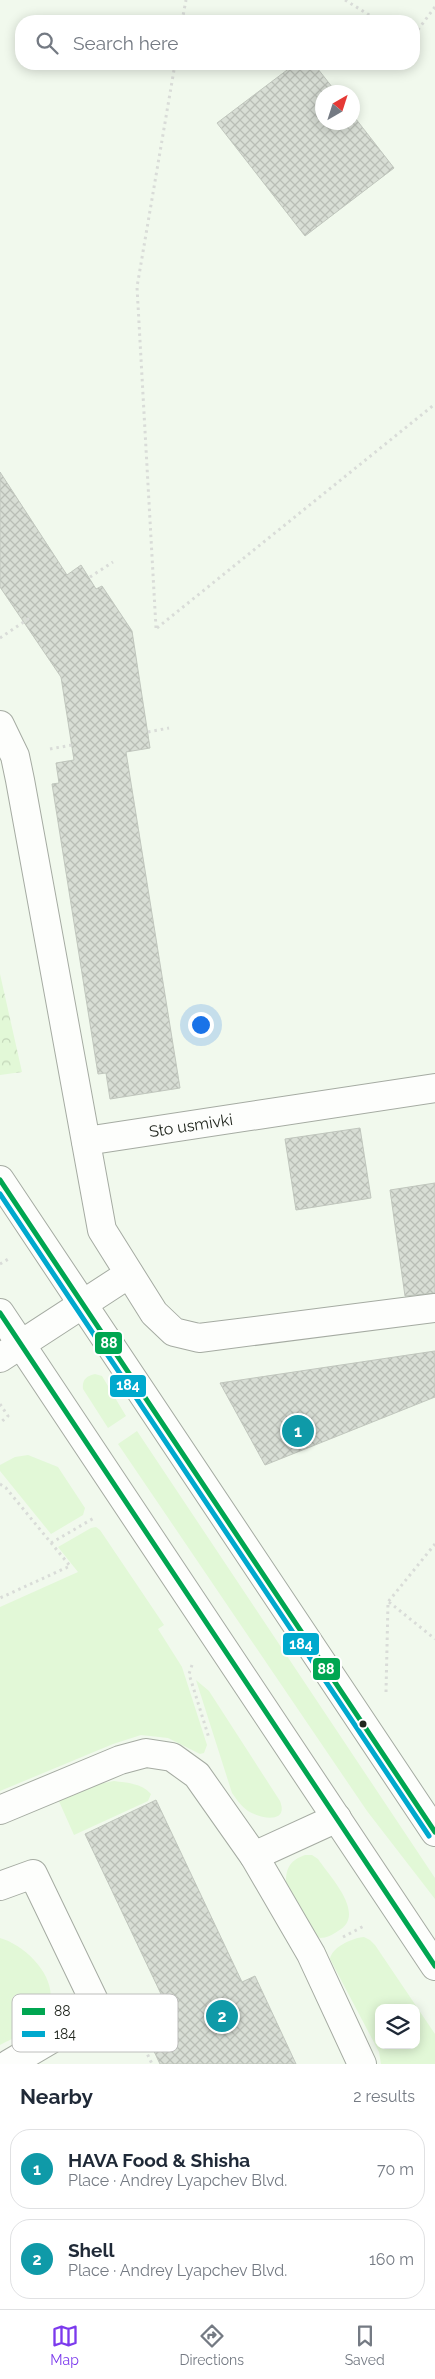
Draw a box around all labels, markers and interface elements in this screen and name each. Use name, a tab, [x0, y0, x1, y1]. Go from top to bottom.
search box	[15, 15, 420, 70]
icon: search	[33, 29, 61, 57]
text: Search here	[73, 32, 179, 54]
north arrow	[315, 85, 360, 130]
your location	[188, 1012, 214, 1038]
street label: Sto usmivki	[148, 1109, 234, 1141]
line badge: 88	[94, 1331, 123, 1355]
text: 88	[101, 1335, 117, 1351]
line badge: 184	[109, 1374, 147, 1398]
text: 184	[116, 1377, 140, 1393]
pin: 1	[282, 1412, 314, 1450]
line badge: 184	[282, 1632, 320, 1656]
text: 184	[289, 1636, 313, 1652]
line badge: 88	[312, 1657, 341, 1681]
text: 88	[318, 1661, 334, 1677]
unlabelled marker	[358, 1719, 368, 1729]
legend	[12, 1994, 178, 2052]
pin: 2	[206, 1997, 238, 2035]
text: 88	[54, 2003, 71, 2019]
map controls	[375, 2004, 420, 2049]
button: layers	[375, 2004, 420, 2049]
text: 184	[54, 2026, 76, 2042]
text: Nearby	[20, 2084, 93, 2109]
text: 2 results	[353, 2087, 415, 2106]
text: HAVA Food & Shisha	[68, 2149, 250, 2171]
text: 1	[33, 2160, 41, 2179]
text: 70 m	[377, 2160, 414, 2179]
text: Place · Andrey Lyapchev Blvd.	[68, 2171, 287, 2190]
text: Shell	[68, 2239, 115, 2261]
text: 2	[32, 2250, 42, 2269]
text: 160 m	[369, 2250, 414, 2269]
text: Place · Andrey Lyapchev Blvd.	[68, 2261, 287, 2280]
tab: Map	[50, 2322, 79, 2368]
tab: Directions	[179, 2322, 244, 2368]
tab: Saved	[345, 2322, 385, 2368]

